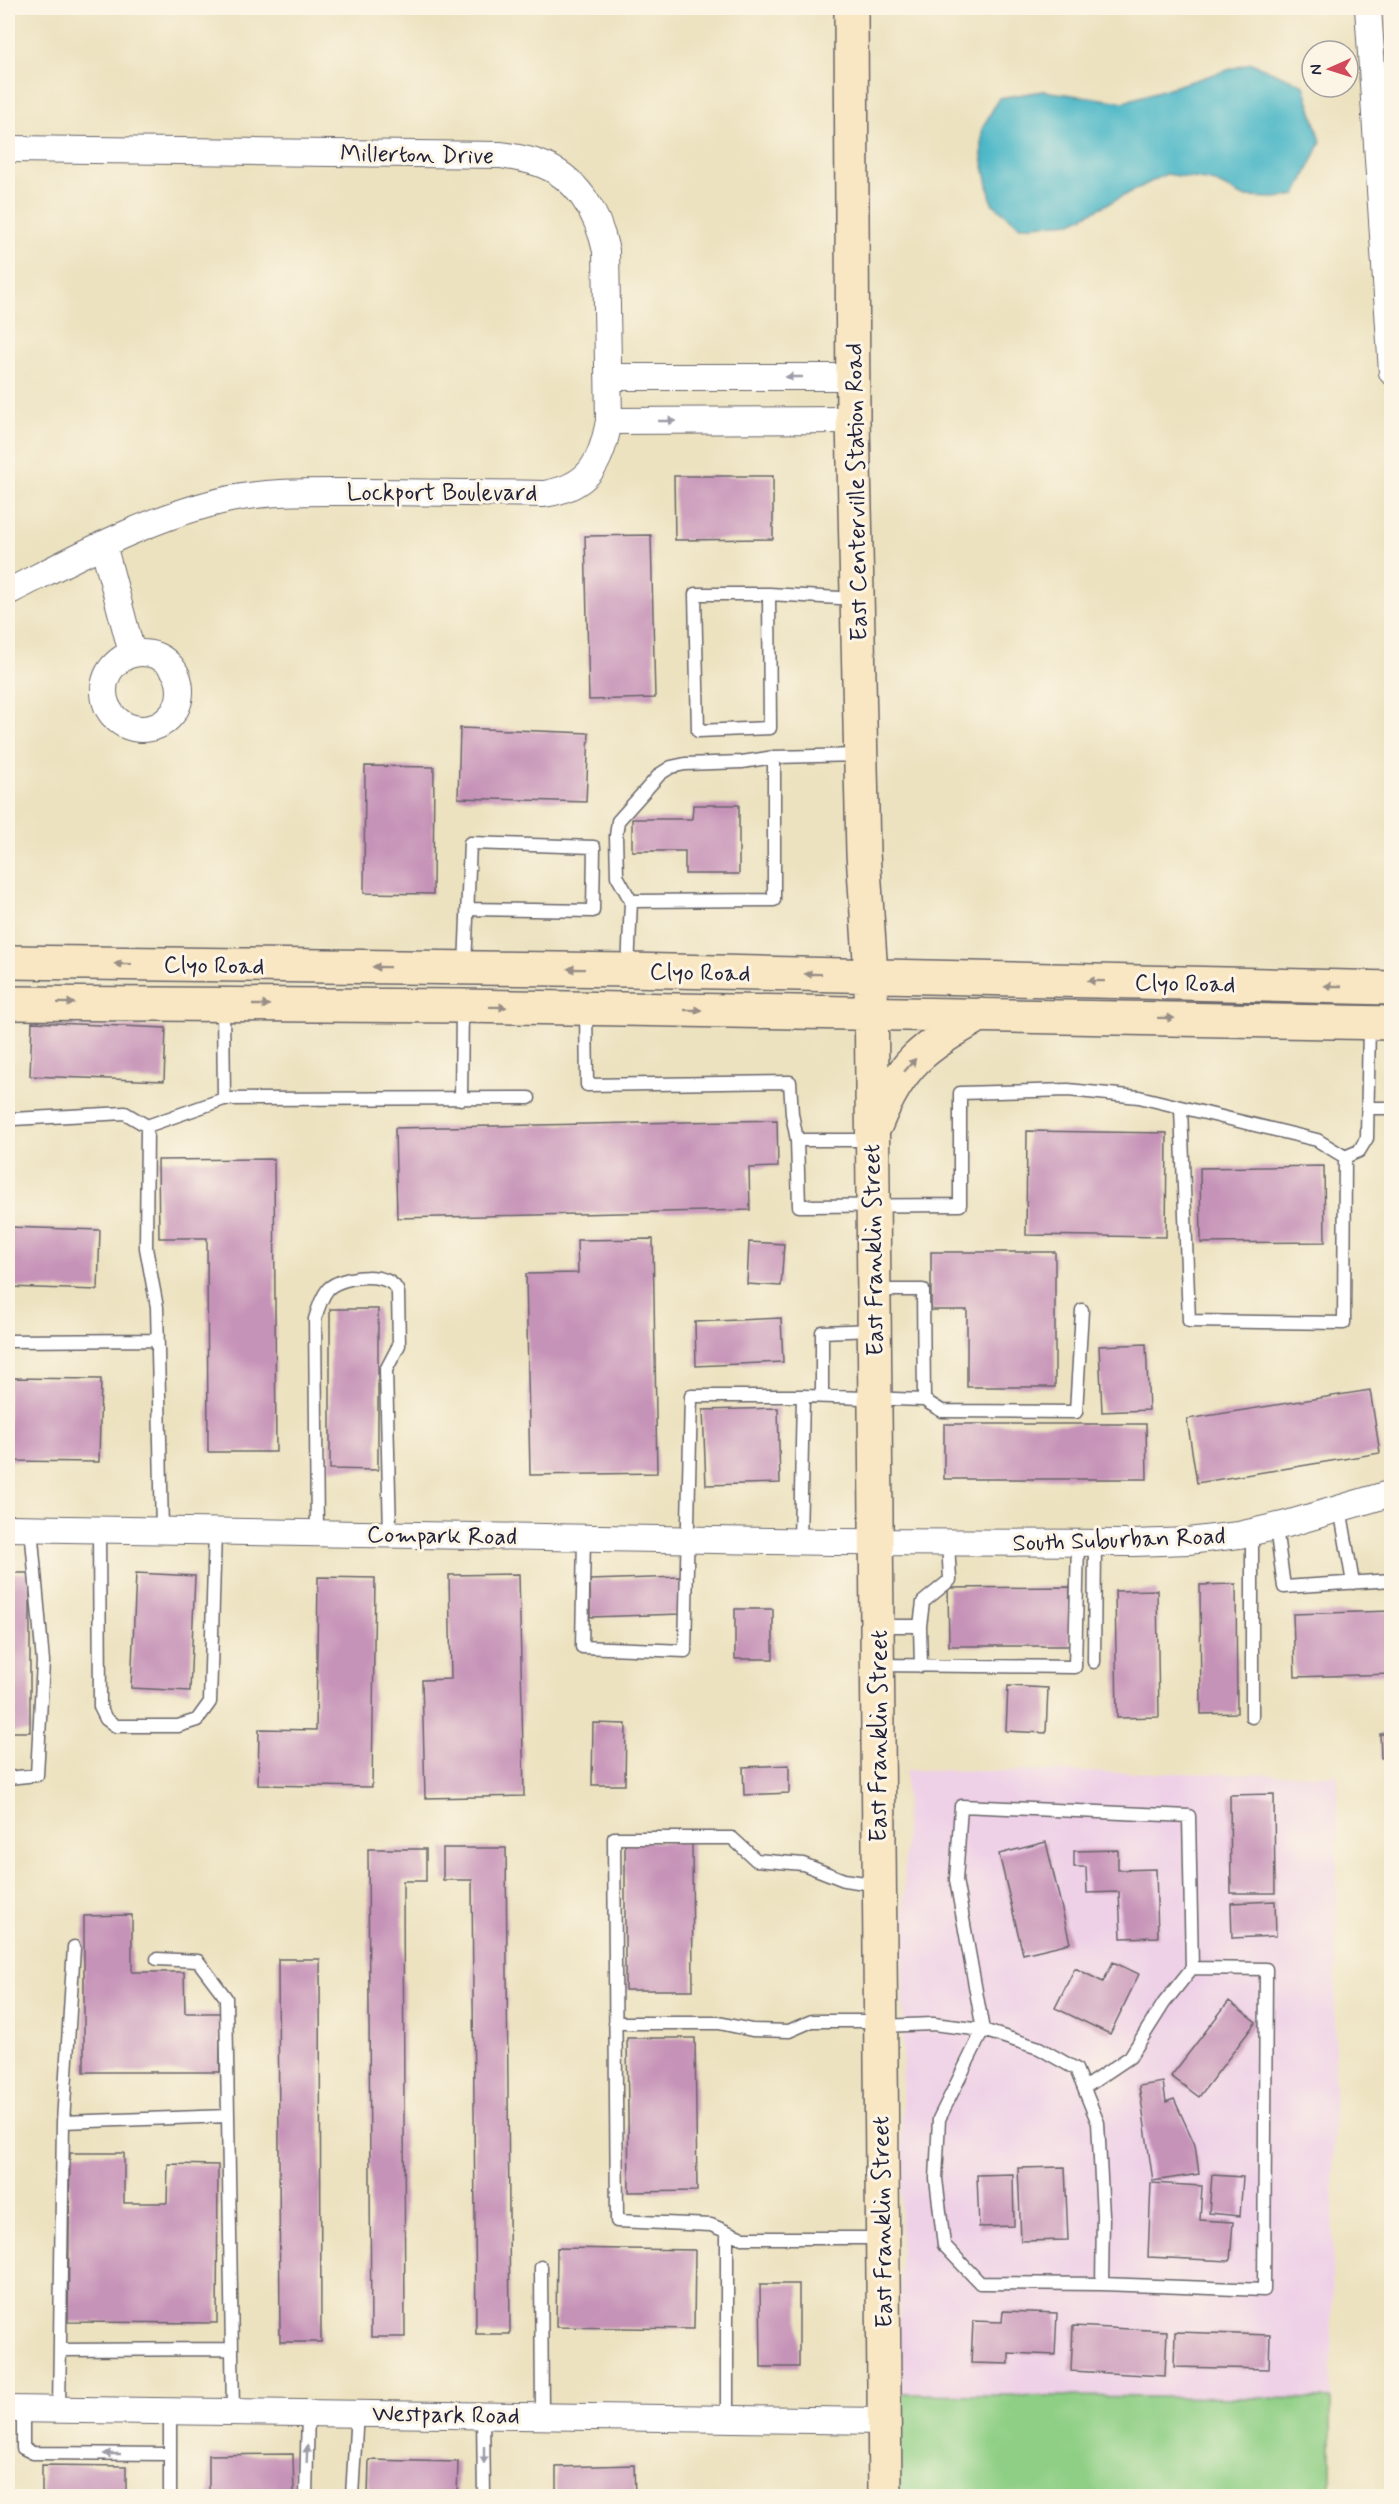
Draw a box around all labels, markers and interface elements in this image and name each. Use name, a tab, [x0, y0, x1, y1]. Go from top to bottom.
north arrow	[1300, 39, 1360, 99]
text: N	[1306, 64, 1327, 76]
street label: Millerton Drive	[340, 139, 494, 172]
street label: East Centerville Station Road	[839, 343, 876, 641]
one-way arrow	[784, 372, 803, 382]
one-way arrow	[658, 416, 677, 426]
street label: Lockport Boulevard	[347, 478, 537, 509]
street label: Clyo Road	[163, 950, 265, 983]
street label: Clyo Road	[649, 957, 751, 990]
one-way arrow	[113, 959, 132, 968]
one-way arrow	[371, 962, 390, 972]
one-way arrow	[566, 965, 585, 974]
street label: Clyo Road	[1134, 968, 1236, 1001]
one-way arrow	[803, 969, 822, 979]
one-way arrow	[1087, 976, 1106, 985]
one-way arrow	[1324, 982, 1343, 991]
one-way arrow	[56, 998, 75, 1008]
one-way arrow	[251, 1000, 270, 1010]
one-way arrow	[488, 1002, 507, 1012]
one-way arrow	[683, 1005, 702, 1015]
one-way arrow	[1156, 1013, 1175, 1023]
one-way arrow	[903, 1058, 916, 1073]
street label: East Franklin Street	[857, 1143, 892, 1356]
street label: Compark Road	[367, 1520, 517, 1553]
street label: South Suburban Road	[1012, 1521, 1226, 1560]
street label: East Franklin Street	[864, 1630, 895, 1842]
street label: East Franklin Street	[866, 2115, 901, 2328]
street label: Westpark Road	[372, 2399, 520, 2432]
one-way arrow	[302, 2444, 312, 2463]
one-way arrow	[479, 2446, 489, 2465]
one-way arrow	[102, 2449, 121, 2459]

